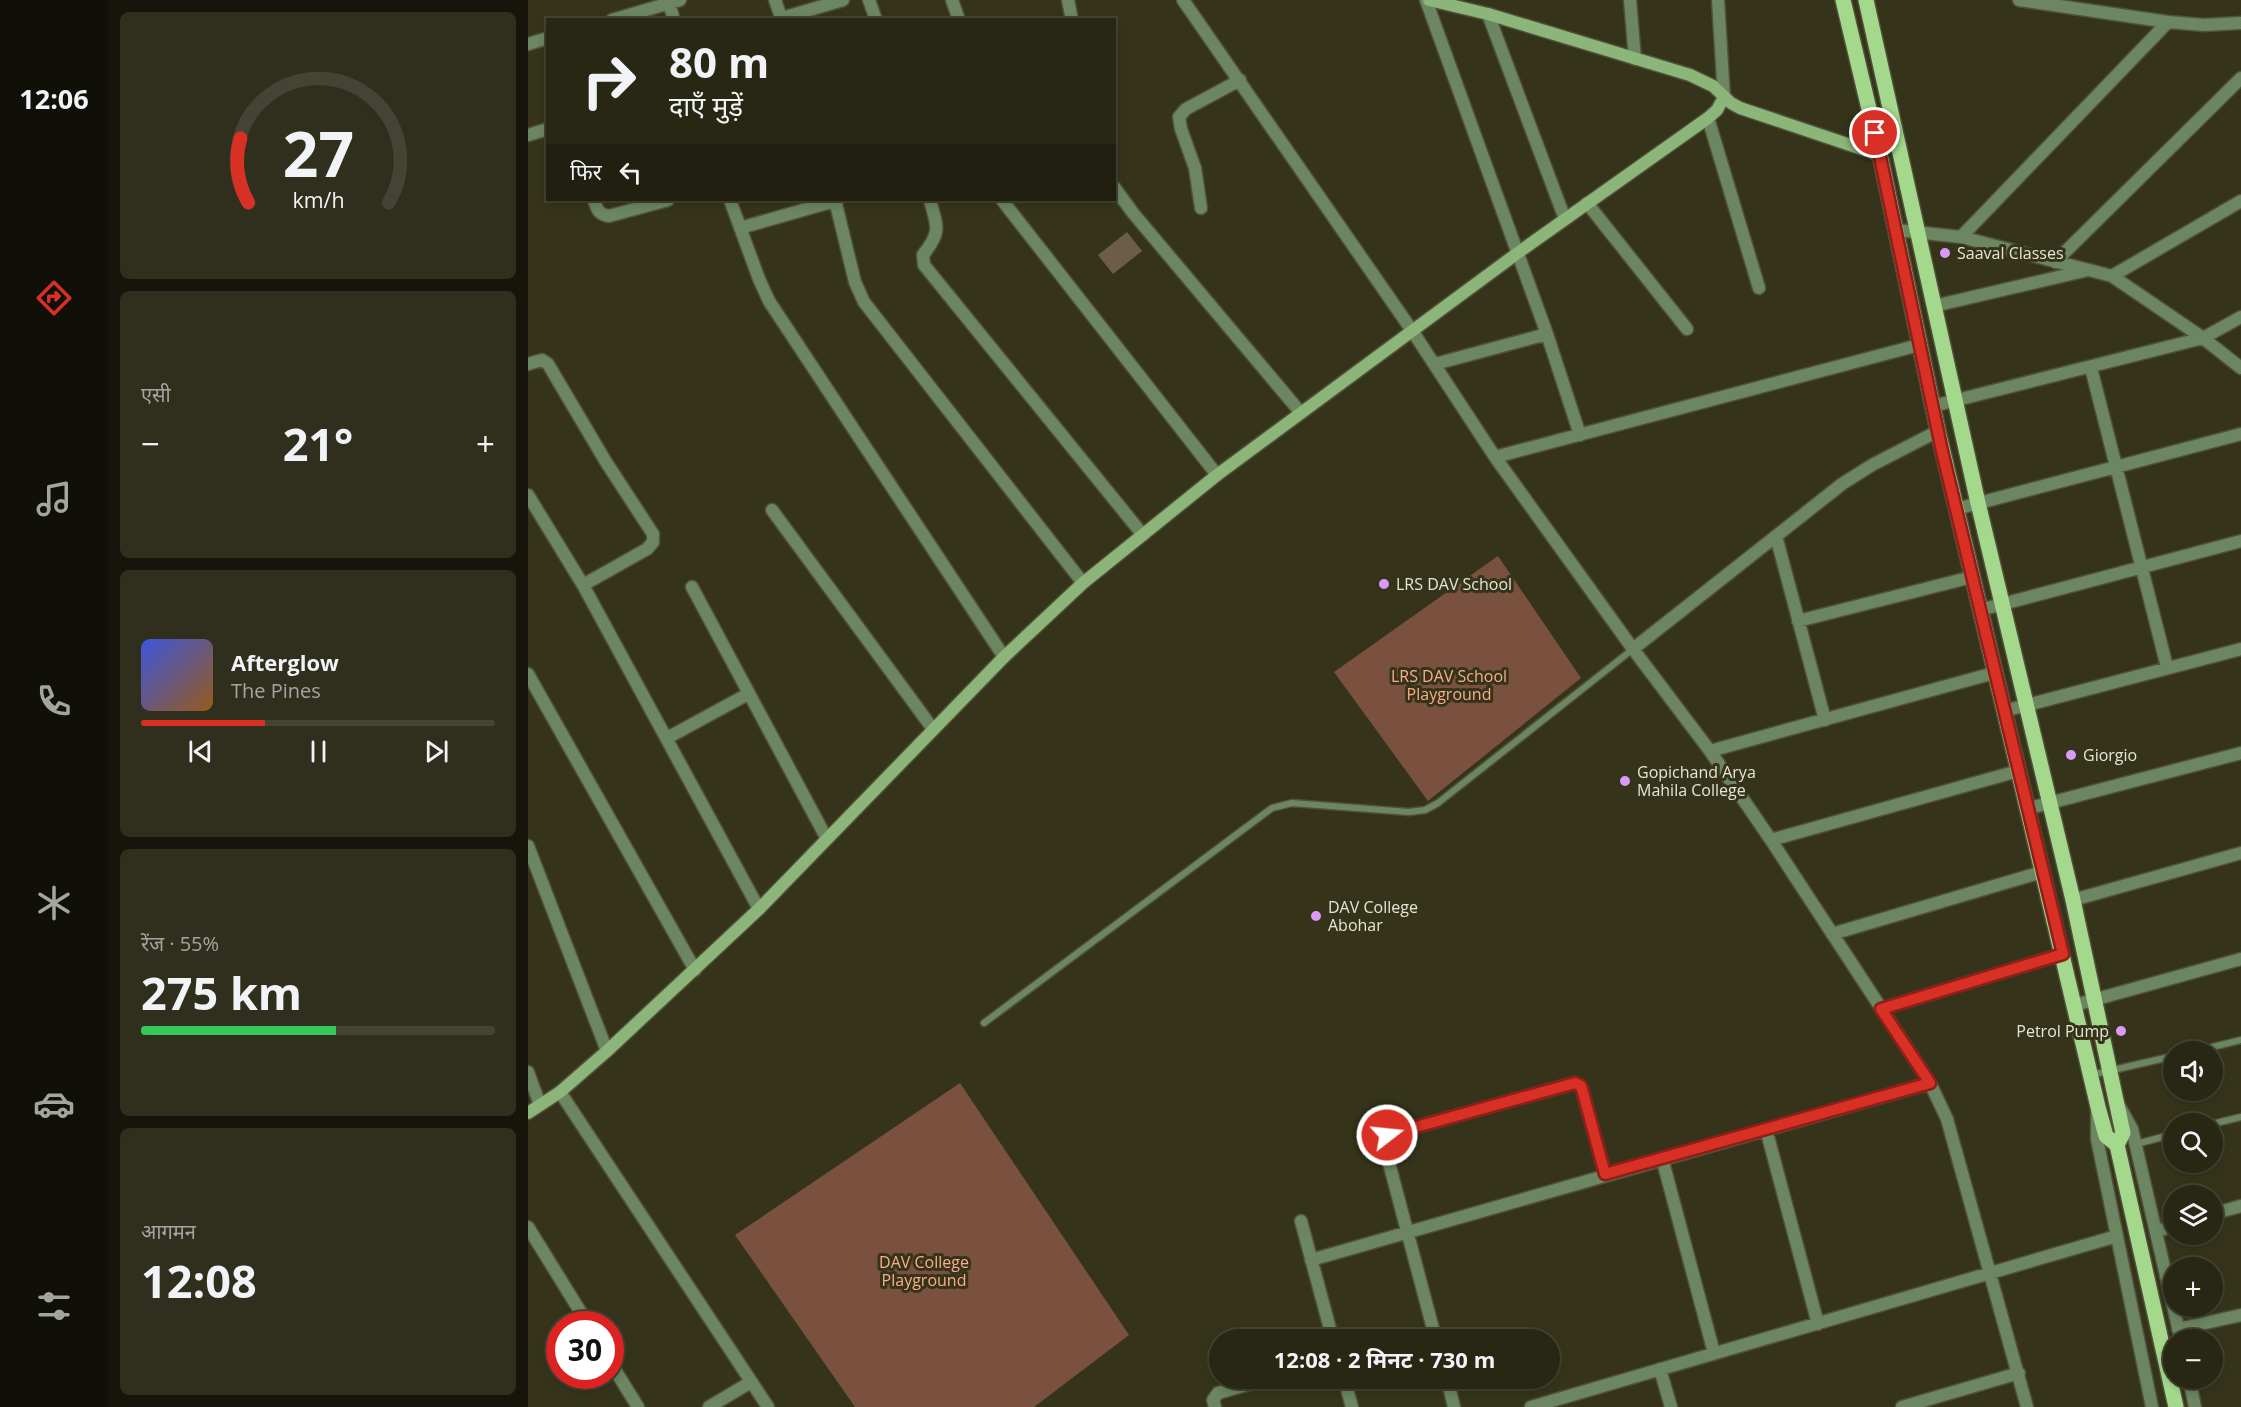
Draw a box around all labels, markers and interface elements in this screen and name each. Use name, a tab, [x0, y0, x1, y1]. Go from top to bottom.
text: 80 m	[669, 33, 769, 90]
icon: right	[570, 42, 648, 120]
text: 12:06	[19, 80, 89, 117]
text: दाएँ मुड़ें	[669, 87, 743, 124]
pin	[1849, 107, 1900, 158]
text: 27	[282, 110, 354, 195]
icon: arrive	[1858, 116, 1891, 149]
text: फिर	[570, 156, 602, 186]
icon: left	[614, 156, 647, 189]
text: km/h	[292, 185, 344, 214]
place label: Saaval Classes	[1957, 242, 2064, 264]
marker: Saaval Classes	[1938, 246, 1952, 260]
icon: directions	[33, 277, 75, 319]
text: एसी	[141, 381, 171, 408]
text: 21°	[283, 413, 353, 474]
text: −	[141, 421, 160, 466]
text: +	[476, 421, 495, 466]
icon: music	[33, 478, 75, 520]
place label: LRS DAV School	[1396, 573, 1512, 595]
marker: LRS DAV School	[1377, 577, 1391, 591]
text: Afterglow	[231, 647, 339, 677]
park label: LRS DAV School Playground	[1391, 665, 1507, 705]
text: The Pines	[231, 677, 321, 704]
icon: phone	[33, 680, 75, 722]
icon: previous	[184, 735, 217, 768]
icon: pause	[302, 735, 335, 768]
icon: next	[420, 735, 453, 768]
place label: Giorgio	[2083, 744, 2137, 766]
marker: Giorgio	[2064, 748, 2078, 762]
place label: Gopichand Arya Mahila College	[1637, 761, 1756, 801]
marker: Gopichand Arya Mahila College	[1618, 774, 1632, 788]
icon: climate	[33, 882, 75, 924]
place label: DAV College Abohar	[1328, 896, 1418, 936]
marker: DAV College Abohar	[1309, 909, 1323, 923]
text: रेंज · 55%	[141, 930, 219, 957]
text: 275 km	[141, 962, 302, 1023]
place label: Petrol Pump	[2016, 1020, 2109, 1042]
marker: Petrol Pump	[2114, 1024, 2128, 1038]
map controls	[2163, 1041, 2223, 1389]
button: sound	[2163, 1041, 2223, 1101]
icon: car	[33, 1083, 75, 1125]
position arrow	[1355, 1103, 1419, 1167]
button: search	[2163, 1113, 2223, 1173]
button: layers	[2163, 1185, 2223, 1245]
text: आगमन	[141, 1218, 196, 1245]
text: 12:08	[141, 1250, 257, 1311]
park label: DAV College Playground	[879, 1251, 969, 1291]
button: +	[2163, 1257, 2223, 1317]
icon: filters	[33, 1285, 75, 1327]
speed limit sign: 30	[546, 1311, 624, 1389]
button: −	[2163, 1329, 2223, 1389]
text: 12:08 · 2 मिनट · 730 m	[1274, 1344, 1495, 1374]

